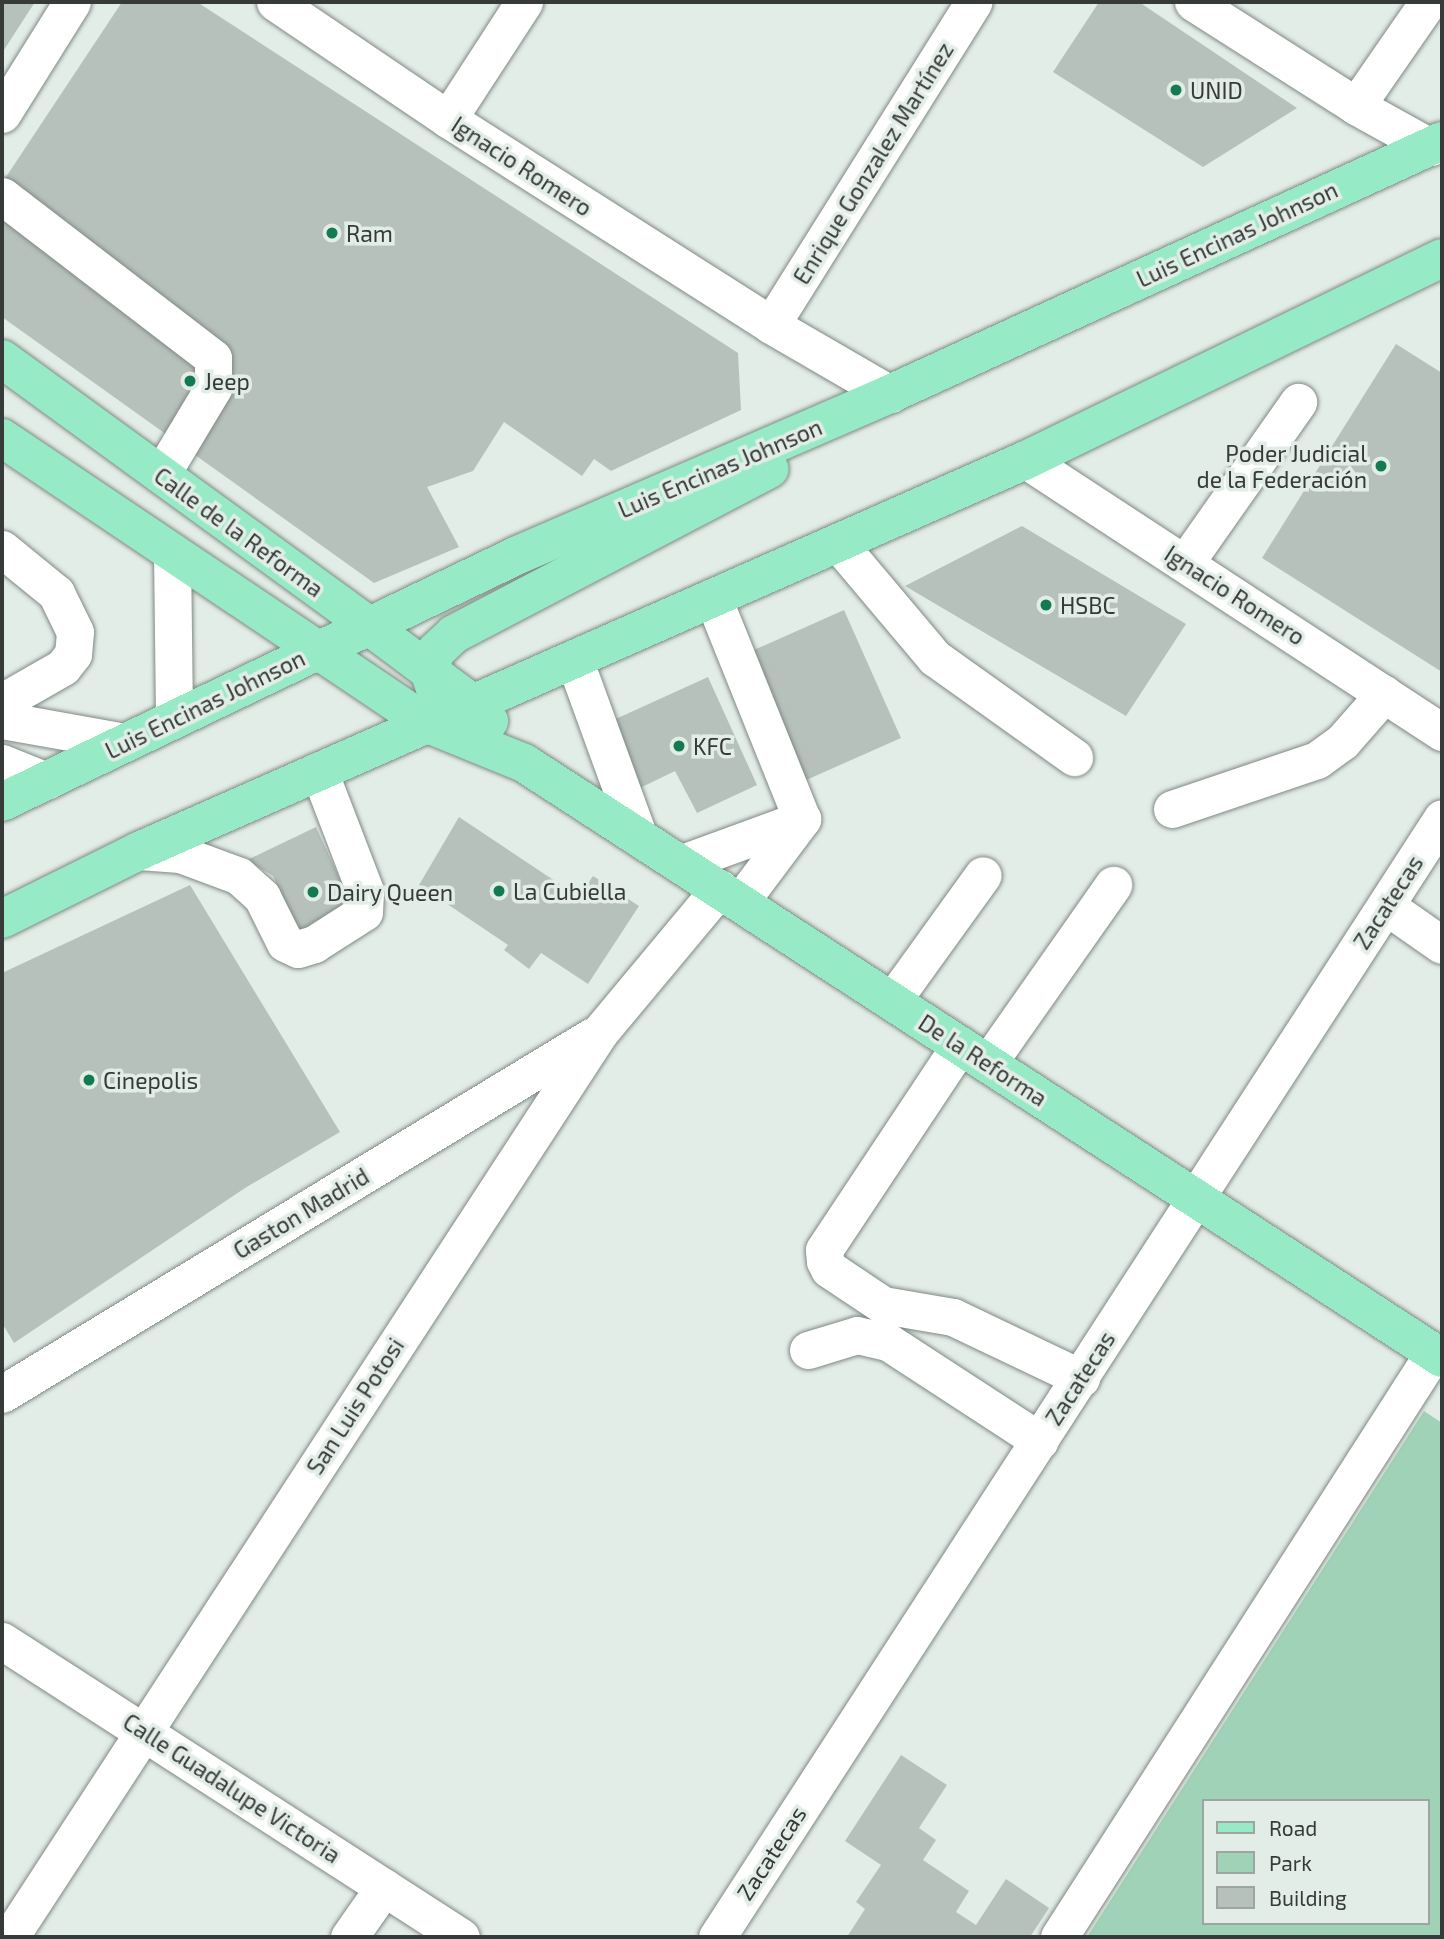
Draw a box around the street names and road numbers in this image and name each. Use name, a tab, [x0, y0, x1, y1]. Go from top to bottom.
street label: Enrique Gonzalez Martínez	[787, 37, 959, 289]
street label: Ignacio Romero	[447, 110, 597, 222]
street label: Luis Encinas Johnson	[1132, 175, 1342, 293]
street label: Luis Encinas Johnson	[614, 412, 826, 524]
street label: Calle de la Reforma	[149, 461, 329, 603]
street label: Ignacio Romero	[1160, 539, 1310, 651]
street label: Luis Encinas Johnson	[100, 644, 310, 764]
street label: Zacatecas	[1348, 850, 1428, 954]
street label: De la Reforma	[914, 1008, 1052, 1112]
street label: Gaston Madrid	[228, 1162, 374, 1264]
street label: Zacatecas	[1040, 1326, 1120, 1430]
street label: San Luis Potosi	[301, 1333, 409, 1479]
street label: Calle Guadalupe Victoria	[118, 1707, 346, 1869]
street label: Zacatecas	[731, 1801, 811, 1905]

